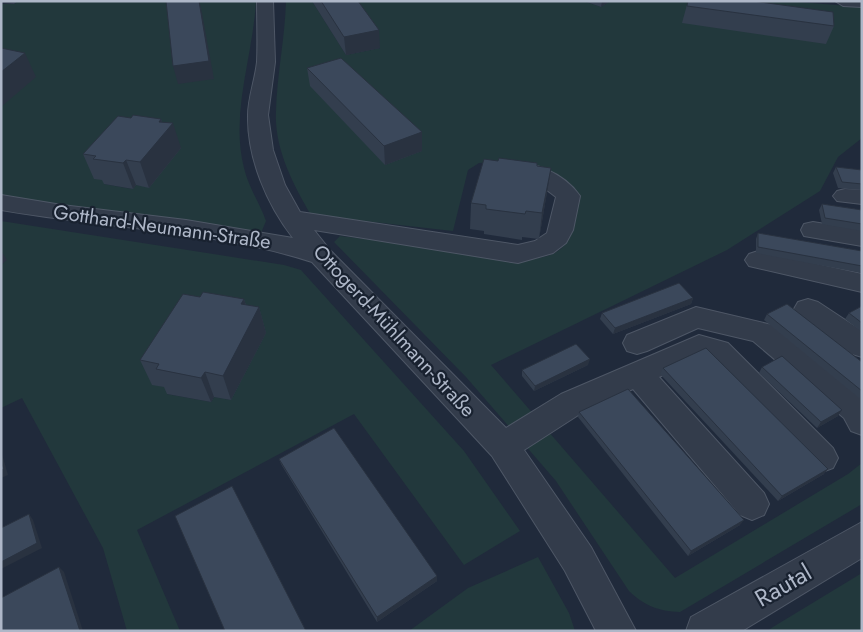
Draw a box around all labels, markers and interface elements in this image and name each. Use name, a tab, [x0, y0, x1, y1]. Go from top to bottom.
street label: Gotthard-Neumann-Straße	[51, 197, 273, 257]
street label: Ottogerd-Mühlmann-Straße	[306, 238, 482, 424]
street label: Rautal	[748, 555, 818, 615]

